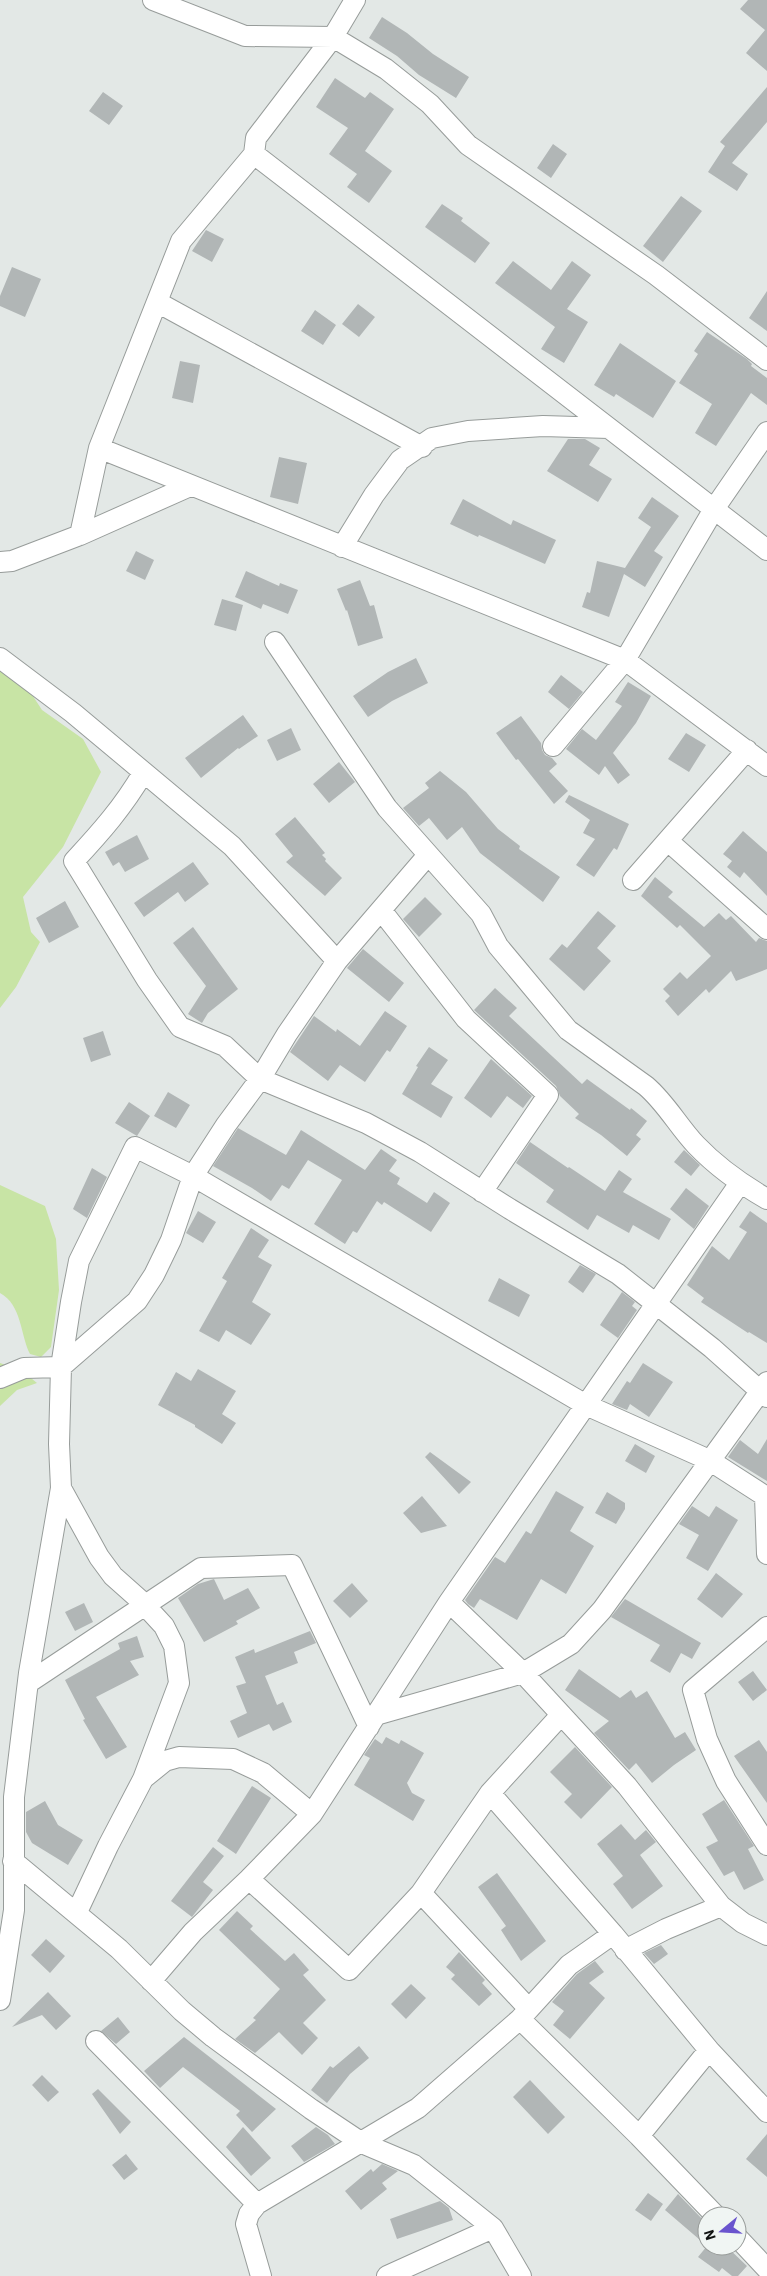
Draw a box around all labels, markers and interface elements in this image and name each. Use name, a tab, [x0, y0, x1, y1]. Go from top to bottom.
north arrow	[697, 2206, 747, 2256]
text: N	[700, 2227, 720, 2243]

